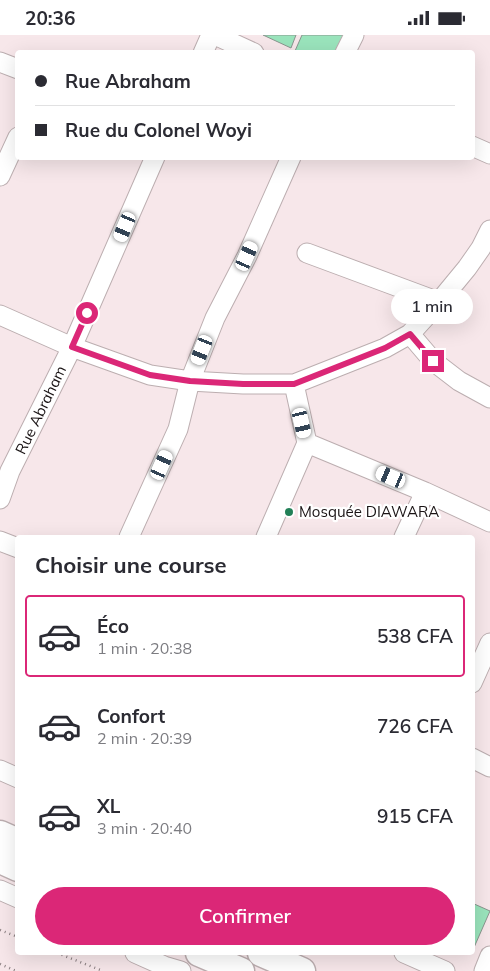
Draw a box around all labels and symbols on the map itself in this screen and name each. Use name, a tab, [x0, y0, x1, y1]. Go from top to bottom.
car	[112, 210, 137, 244]
car	[234, 239, 259, 273]
callout: 1 min	[392, 289, 474, 323]
route start	[76, 302, 98, 324]
car	[189, 333, 214, 367]
route end	[422, 350, 444, 372]
street label: Rue Abraham	[11, 362, 70, 457]
car	[291, 407, 312, 439]
car	[149, 448, 174, 482]
car	[374, 464, 407, 490]
place label: Mosquée DIAWARA	[299, 502, 439, 521]
marker: Mosquée DIAWARA	[283, 506, 295, 518]

